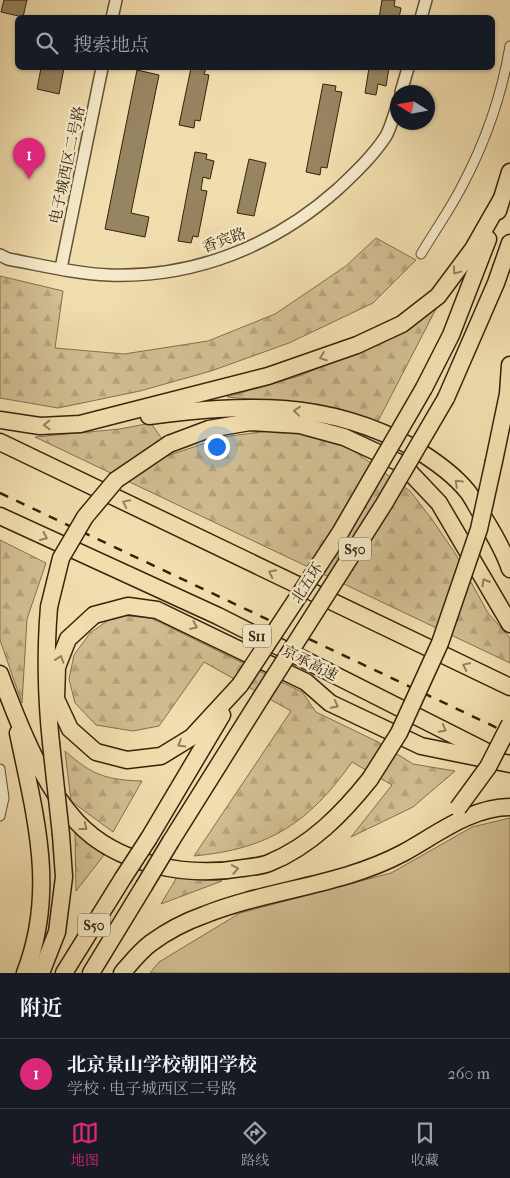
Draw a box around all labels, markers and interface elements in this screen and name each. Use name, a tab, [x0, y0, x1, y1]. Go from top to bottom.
search box	[15, 15, 495, 70]
icon: search	[33, 29, 61, 57]
text: 搜索地点	[73, 34, 149, 56]
north arrow	[390, 85, 435, 130]
street label: 电子城西区二号路	[46, 104, 88, 226]
pin: 1	[13, 138, 45, 179]
street label: 香宾路	[200, 224, 248, 256]
one-way arrow	[454, 265, 462, 274]
one-way arrow	[319, 351, 328, 361]
one-way arrow	[293, 406, 301, 417]
one-way arrow	[43, 420, 51, 431]
your location	[204, 434, 230, 460]
one-way arrow	[455, 480, 464, 489]
one-way arrow	[122, 498, 131, 509]
one-way arrow	[39, 530, 48, 541]
road number: S50	[339, 538, 371, 560]
street label: 北五环	[287, 559, 327, 607]
one-way arrow	[268, 569, 277, 579]
one-way arrow	[482, 578, 492, 587]
one-way arrow	[189, 620, 198, 630]
road number: S11	[243, 624, 271, 648]
street label: 京承高速	[279, 641, 341, 685]
one-way arrow	[54, 656, 64, 664]
one-way arrow	[462, 662, 471, 672]
one-way arrow	[330, 699, 339, 709]
one-way arrow	[437, 723, 446, 733]
one-way arrow	[178, 737, 187, 747]
one-way arrow	[78, 822, 87, 830]
one-way arrow	[231, 865, 240, 875]
road number: S50	[78, 914, 110, 936]
text: 附近	[20, 996, 62, 1020]
text: 北京景山学校朝阳学校	[67, 1054, 257, 1076]
text: 1	[33, 1064, 39, 1083]
text: 260 m	[448, 1064, 490, 1083]
text: 学校 · 电子城西区二号路	[67, 1079, 237, 1098]
tab: 地图	[71, 1119, 99, 1169]
tab: 路线	[241, 1119, 269, 1169]
tab: 收藏	[411, 1119, 439, 1169]

